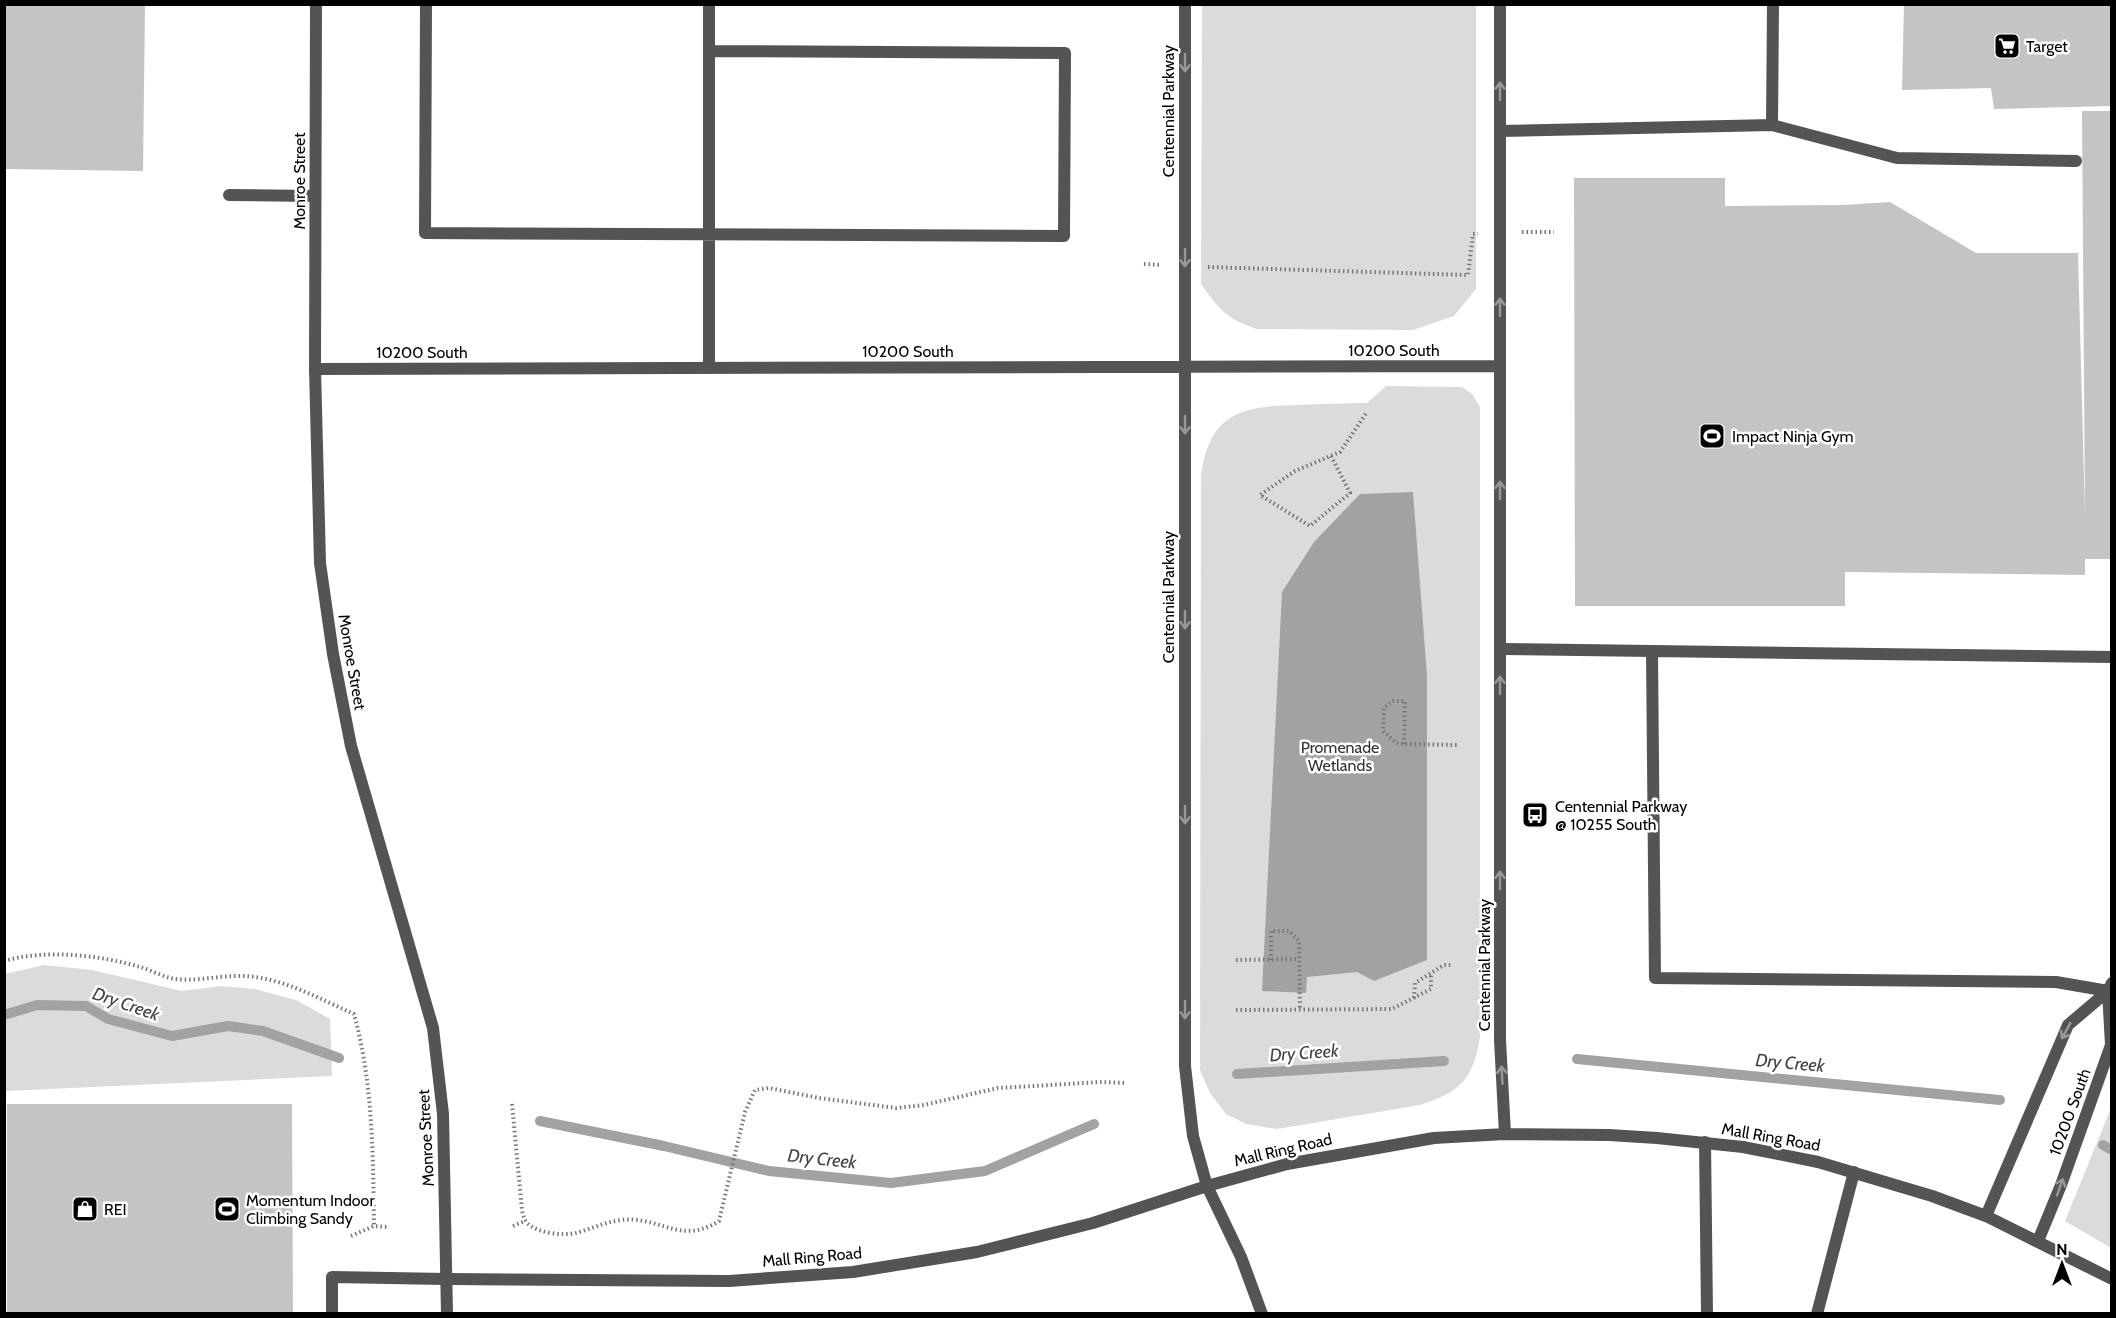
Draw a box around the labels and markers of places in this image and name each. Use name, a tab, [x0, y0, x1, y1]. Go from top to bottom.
supermarket icon: Target	[1992, 31, 2022, 61]
place label: Target	[2026, 37, 2068, 56]
sports icon: Impact Ninja Gym	[1697, 421, 1727, 451]
place label: Impact Ninja Gym	[1732, 427, 1854, 446]
place label: Centennial Parkway @ 10255 South	[1555, 797, 1687, 834]
bus stop icon: Centennial Parkway @ 10255 South	[1520, 800, 1550, 830]
place label: Momentum Indoor Climbing Sandy	[246, 1191, 375, 1228]
shop icon: REI	[70, 1194, 100, 1224]
sports icon: Momentum Indoor Climbing Sandy	[212, 1194, 242, 1224]
place label: REI	[104, 1200, 127, 1219]

